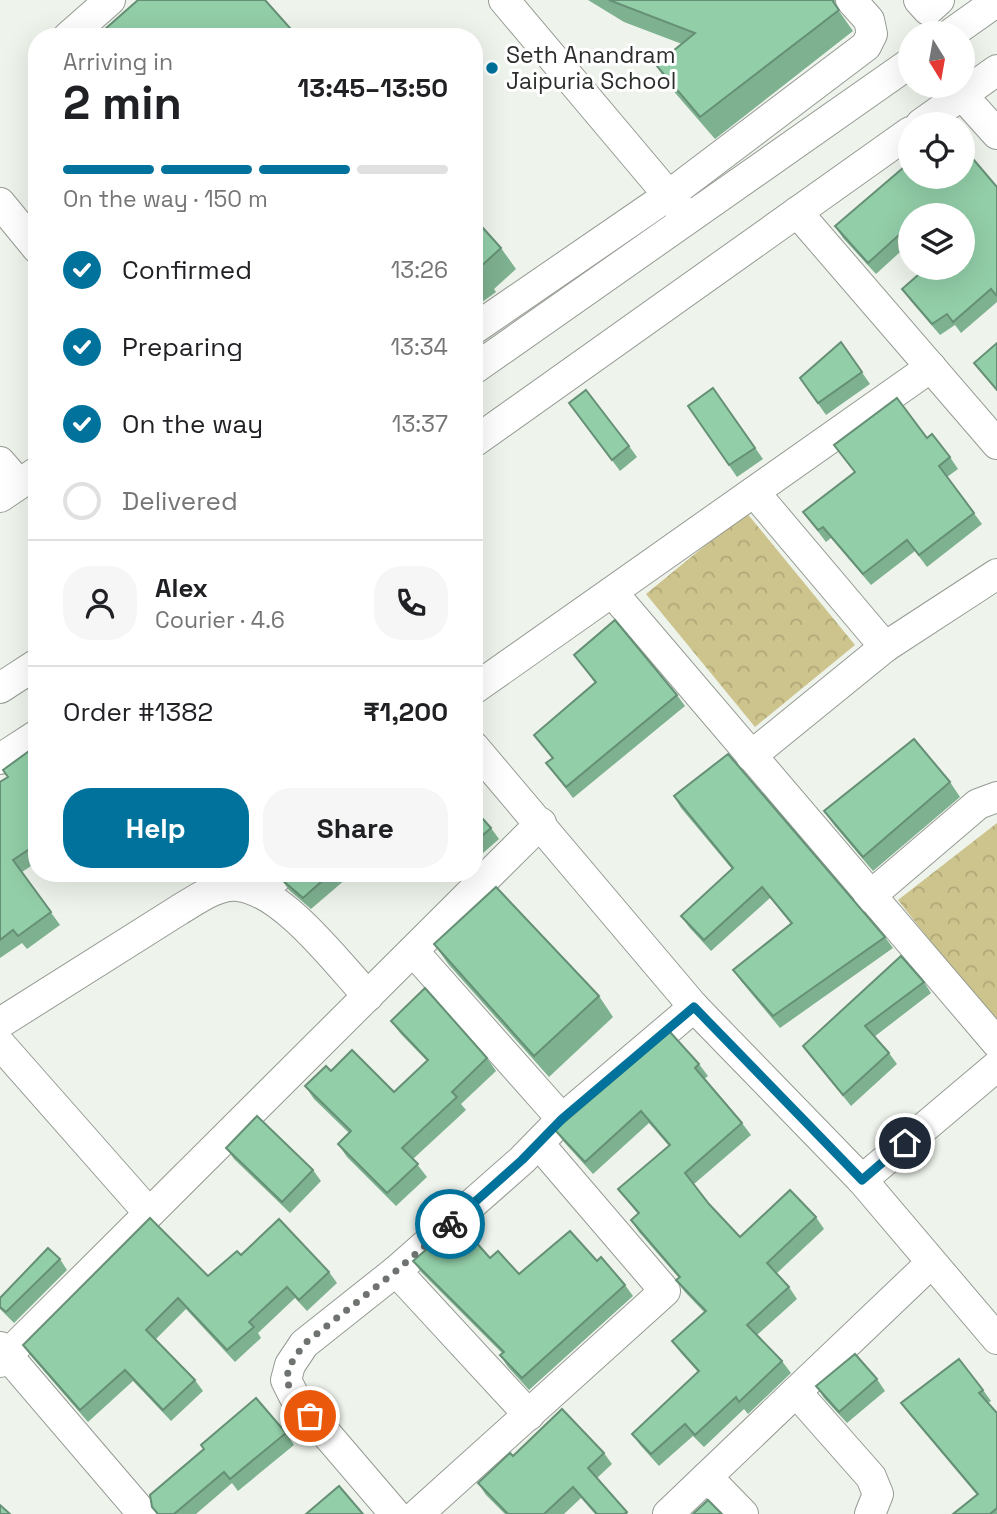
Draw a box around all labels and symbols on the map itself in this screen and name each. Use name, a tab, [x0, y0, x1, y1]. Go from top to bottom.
north arrow	[898, 21, 975, 98]
place label: Seth Anandram Jaipuria School	[506, 40, 676, 96]
marker: Seth Anandram Jaipuria School	[484, 60, 500, 76]
pin	[875, 1113, 935, 1173]
courier	[415, 1189, 485, 1259]
pin	[280, 1386, 340, 1446]

